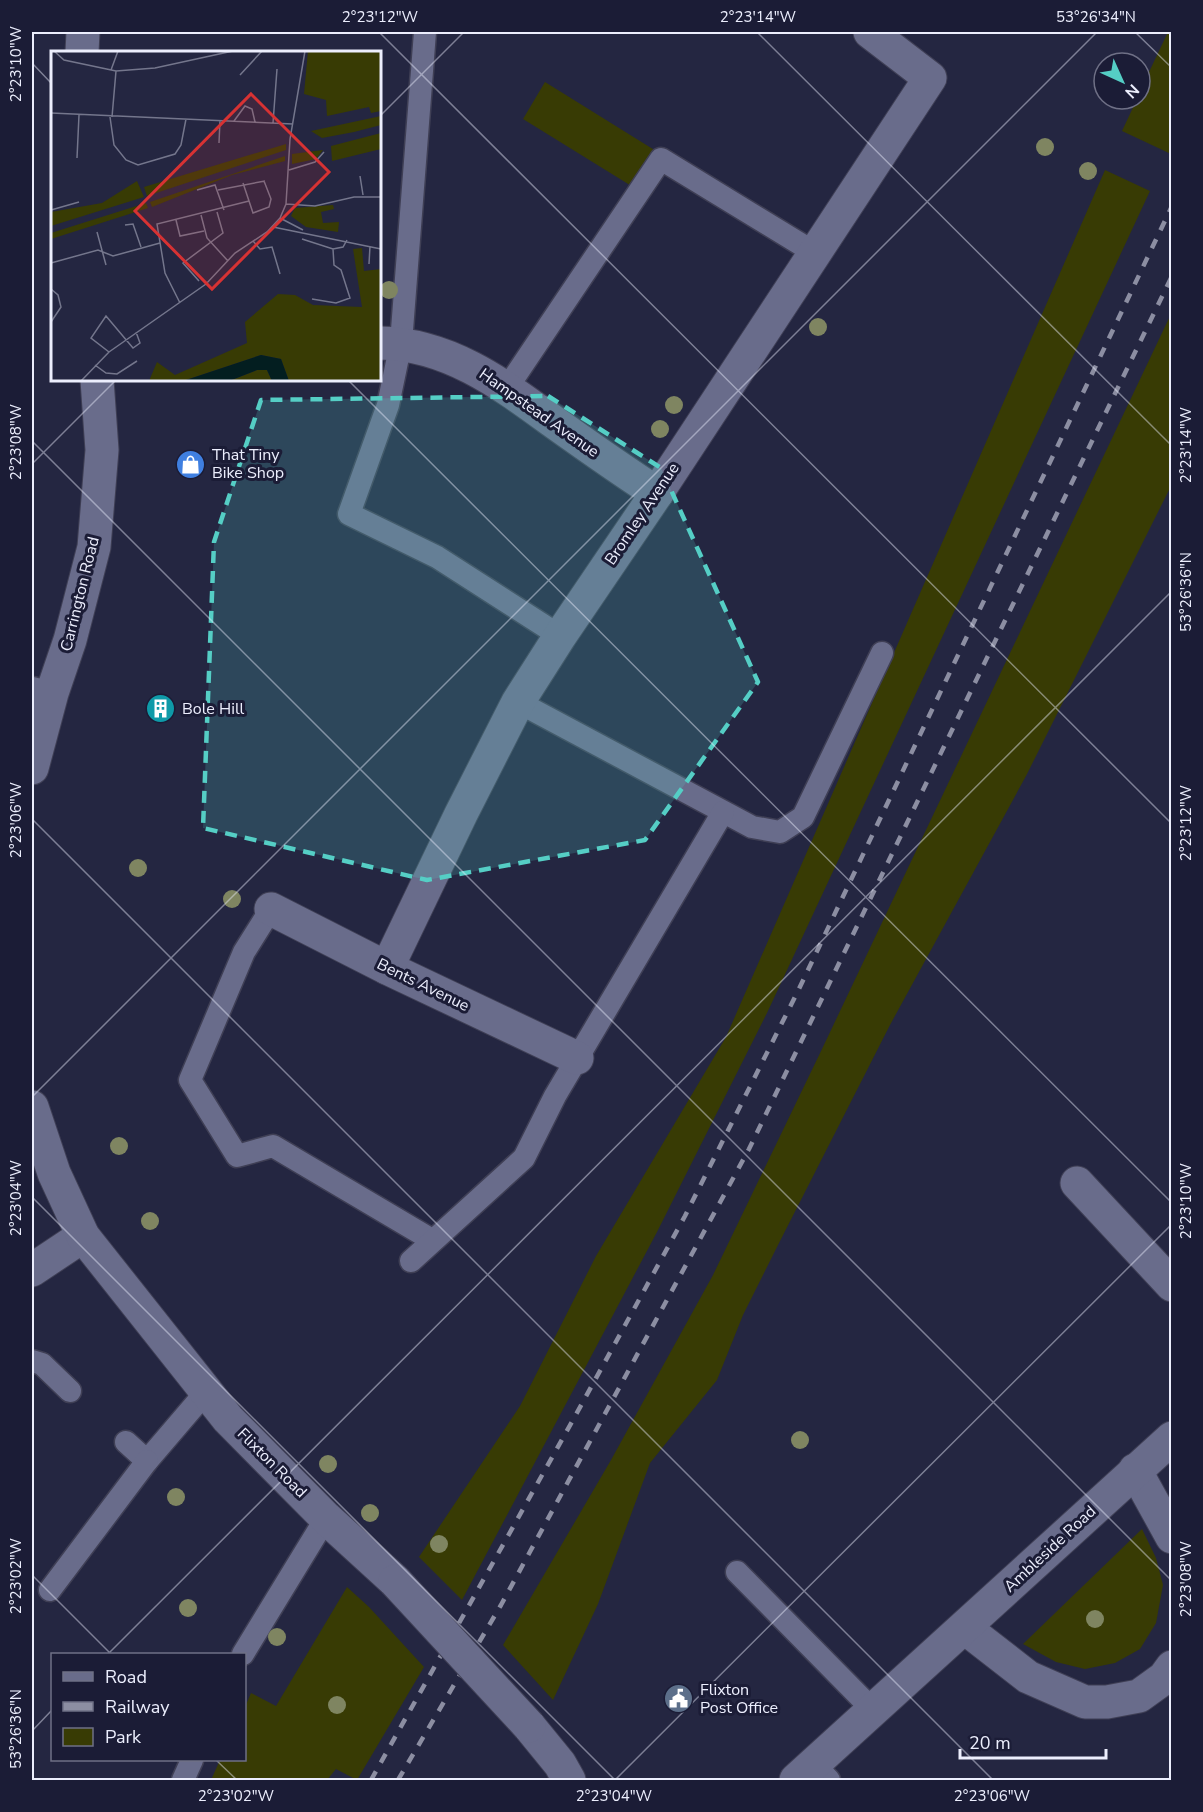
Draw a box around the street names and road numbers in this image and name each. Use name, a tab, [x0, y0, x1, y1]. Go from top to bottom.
street label: Hampstead Avenue	[475, 363, 603, 463]
street label: Bromley Avenue	[600, 459, 684, 569]
street label: Carrington Road	[55, 534, 105, 654]
street label: Bents Avenue	[373, 953, 473, 1017]
street label: Flixton Road	[232, 1423, 312, 1503]
street label: Ambleside Road	[999, 1501, 1101, 1597]

